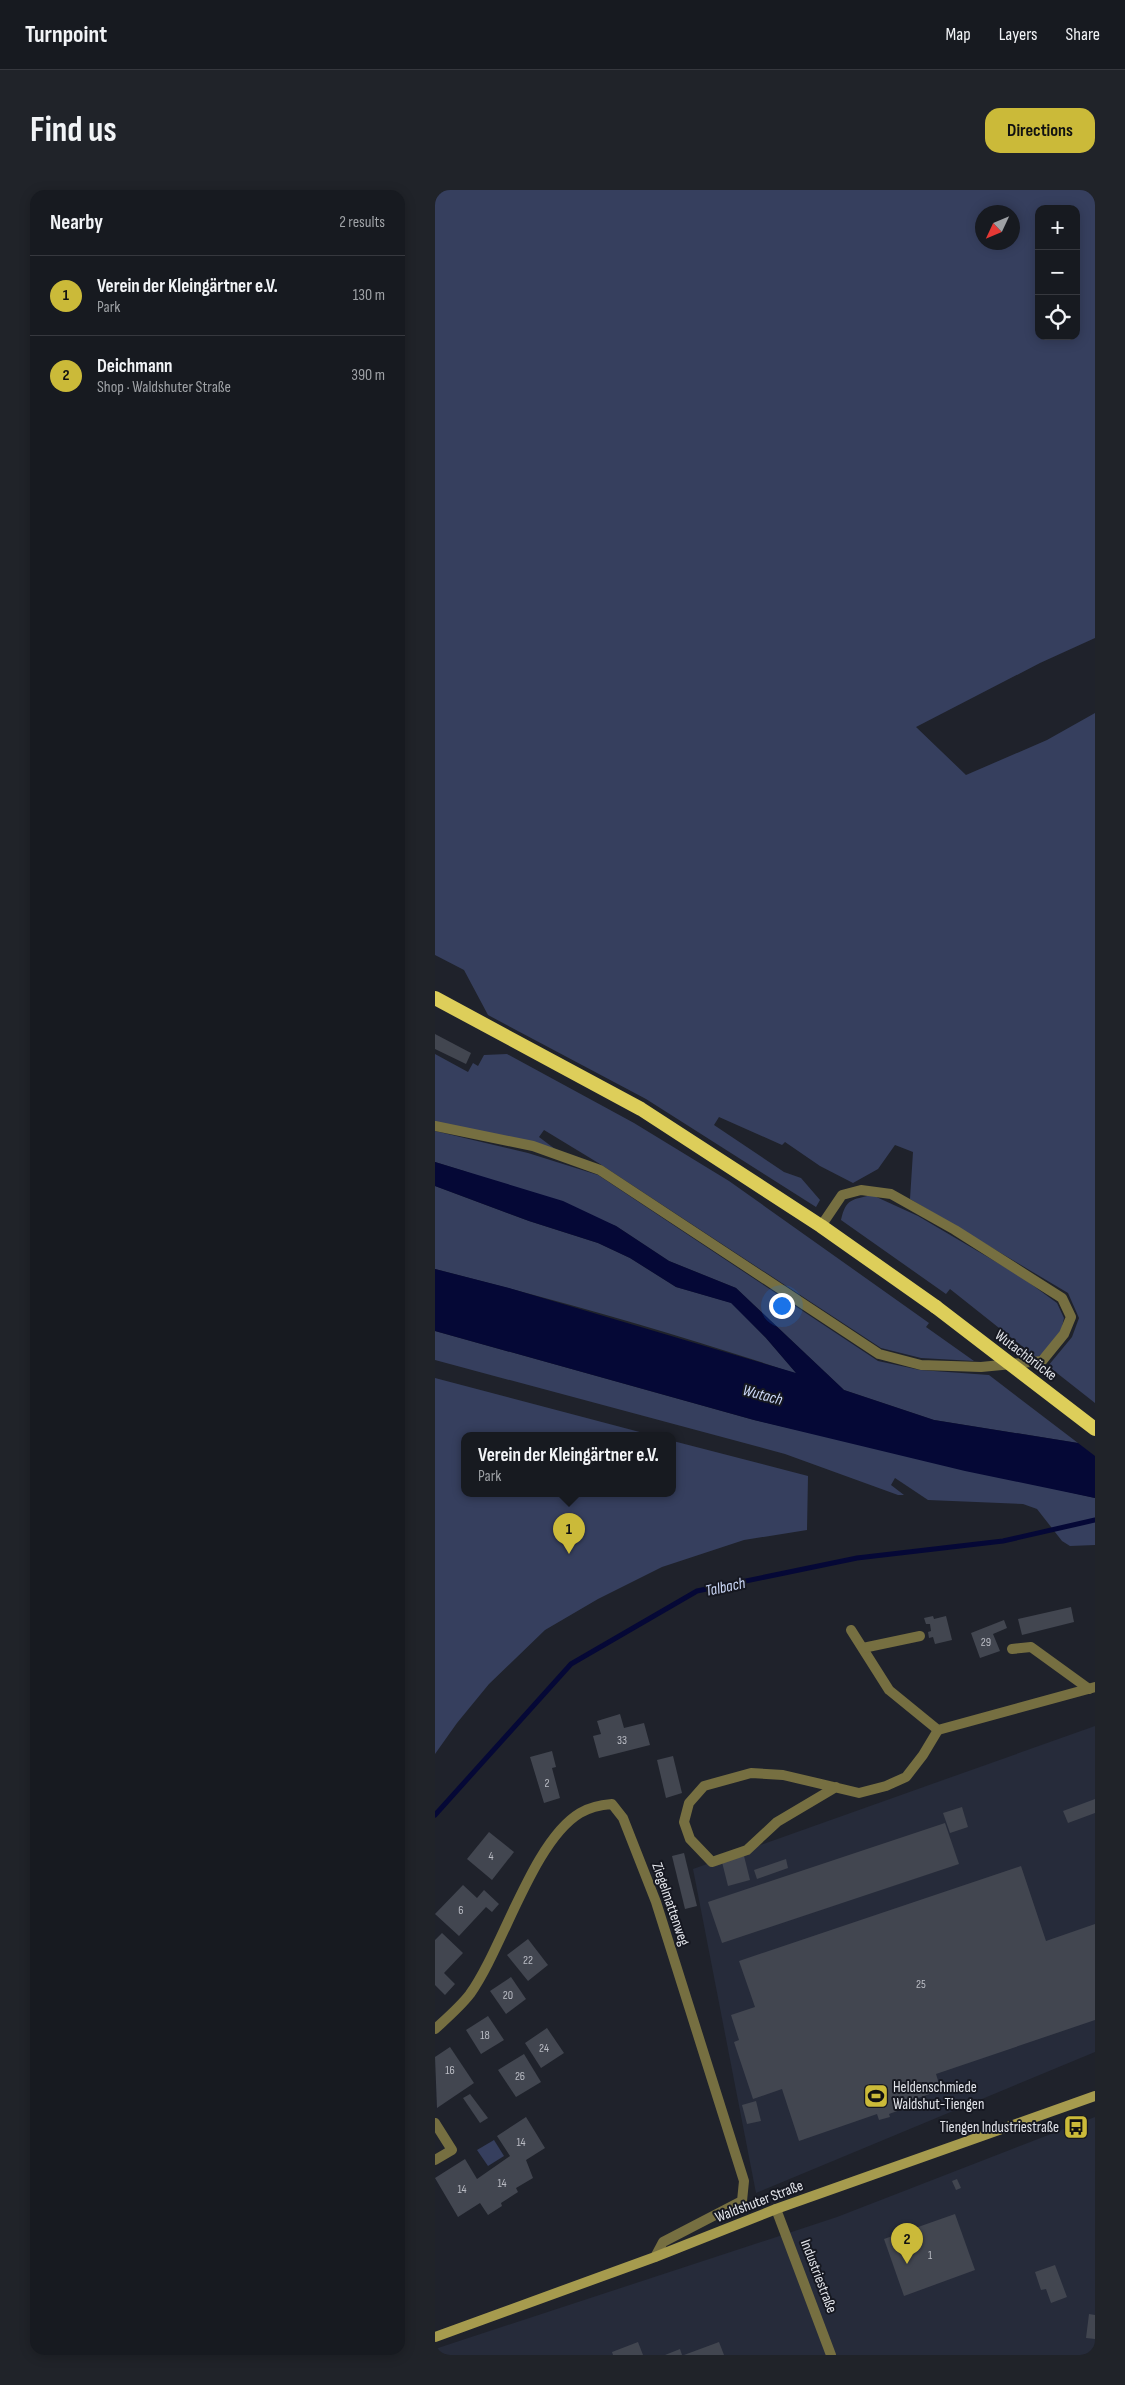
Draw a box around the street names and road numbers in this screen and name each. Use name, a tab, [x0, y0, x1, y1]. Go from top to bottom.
street label: Wutachbrücke	[991, 1326, 1061, 1385]
street label: Ziegelmattenweg	[647, 1860, 694, 1948]
street label: Waldshuter Straße	[713, 2176, 806, 2227]
street label: Industriestraße	[796, 2237, 841, 2316]

